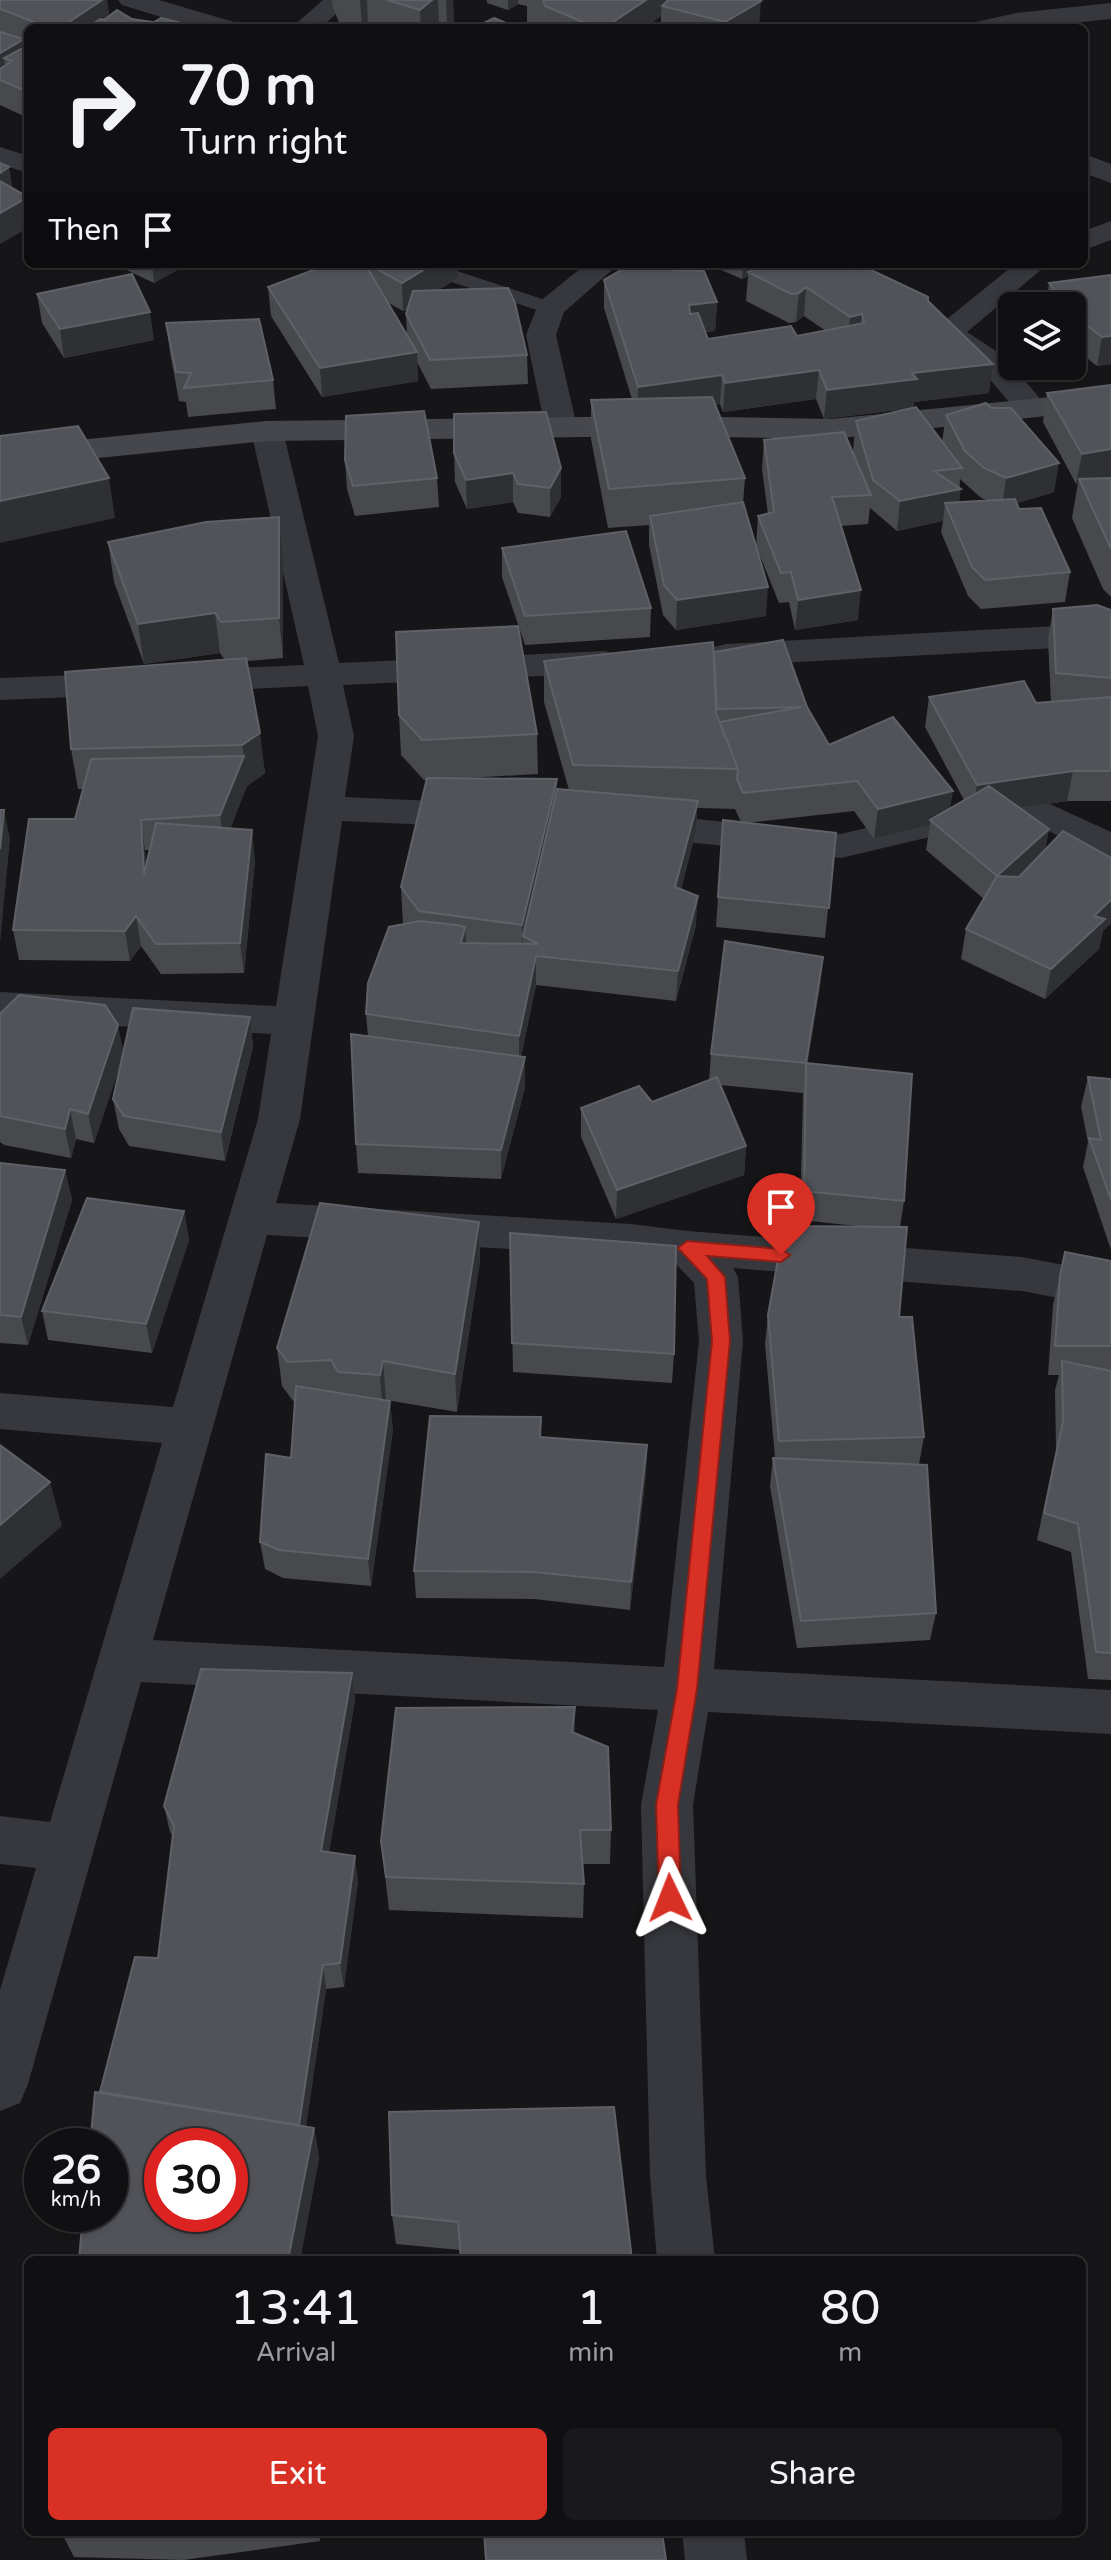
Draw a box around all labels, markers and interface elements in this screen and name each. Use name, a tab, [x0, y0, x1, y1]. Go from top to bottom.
text: 70 m	[180, 53, 316, 120]
icon: right	[48, 56, 152, 160]
text: Turn right	[180, 121, 347, 164]
icon: arrive	[136, 208, 180, 252]
text: Then	[48, 212, 120, 249]
map controls	[998, 292, 1086, 380]
button: layers	[998, 292, 1086, 380]
pin	[747, 1173, 815, 1255]
icon: arrive	[759, 1185, 803, 1229]
position arrow	[628, 1856, 712, 1940]
speed limit sign: 30	[144, 2128, 248, 2232]
text: 26	[51, 2146, 101, 2194]
text: km/h	[51, 2188, 101, 2212]
text: 13:41	[230, 2280, 363, 2338]
text: 1	[576, 2280, 606, 2338]
text: 80	[820, 2280, 880, 2338]
text: Arrival	[256, 2337, 336, 2368]
text: min	[568, 2337, 614, 2368]
text: m	[838, 2337, 862, 2368]
button: Exit	[48, 2428, 547, 2520]
button: Share	[563, 2428, 1062, 2520]

